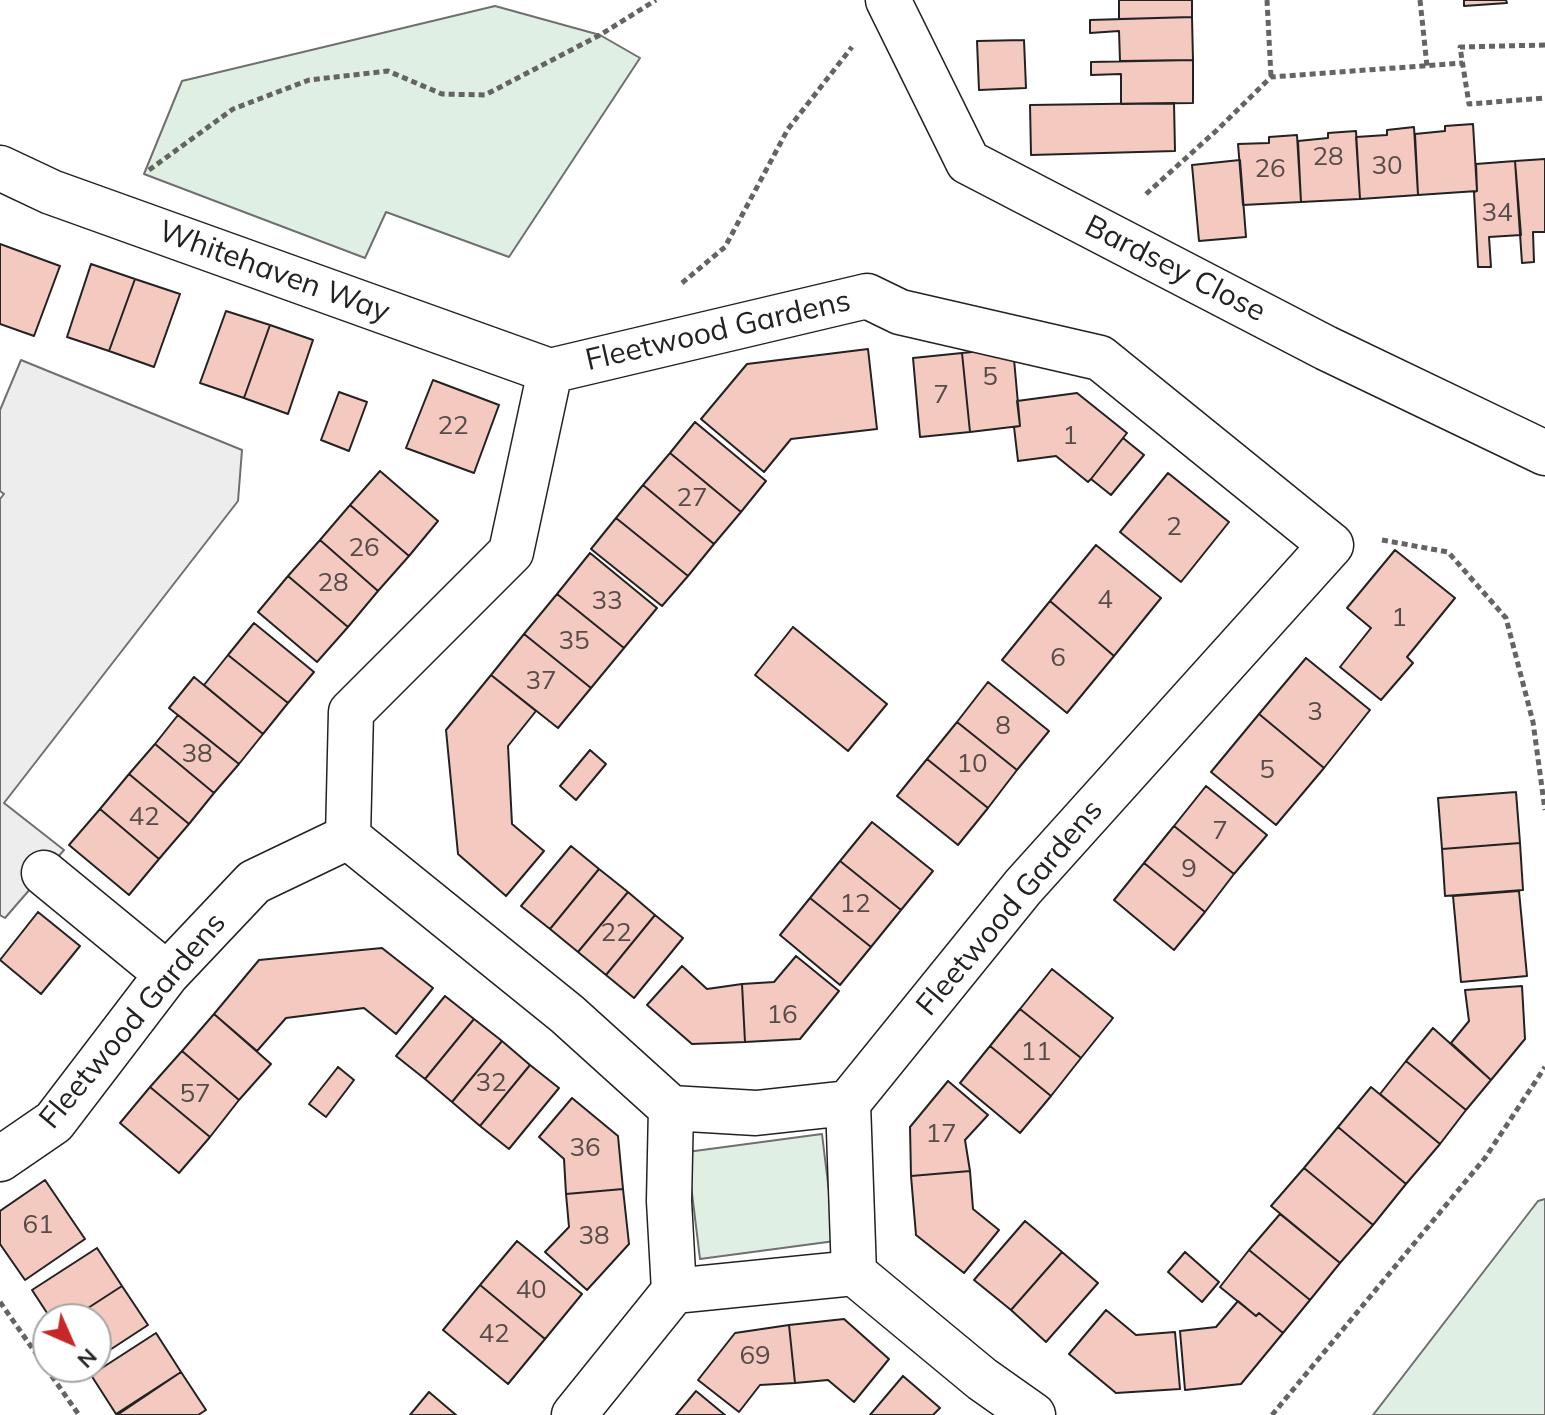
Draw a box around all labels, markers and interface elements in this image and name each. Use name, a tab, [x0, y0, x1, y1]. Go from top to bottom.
house number: 28	[1312, 141, 1344, 173]
house number: 30	[1371, 150, 1403, 182]
house number: 26	[1254, 153, 1286, 185]
house number: 34	[1481, 197, 1513, 229]
street label: Bardsey Close	[1079, 208, 1271, 330]
street label: Whitehaven Way	[154, 214, 394, 330]
street label: Fleetwood Gardens	[582, 283, 854, 379]
house number: 5	[982, 361, 998, 393]
house number: 7	[933, 379, 949, 411]
house number: 22	[437, 410, 469, 442]
house number: 1	[1062, 420, 1078, 452]
house number: 27	[676, 482, 708, 514]
house number: 2	[1166, 511, 1182, 543]
house number: 26	[348, 532, 380, 564]
house number: 28	[317, 567, 349, 599]
house number: 4	[1097, 584, 1113, 616]
house number: 33	[591, 585, 623, 617]
house number: 1	[1391, 602, 1407, 634]
house number: 35	[558, 625, 590, 657]
house number: 6	[1050, 642, 1066, 674]
house number: 37	[525, 665, 557, 697]
house number: 3	[1307, 696, 1323, 728]
house number: 8	[995, 710, 1011, 742]
house number: 38	[181, 738, 213, 770]
house number: 10	[956, 748, 988, 780]
house number: 5	[1259, 754, 1275, 786]
street label: Fleetwood Gardens	[909, 793, 1111, 1023]
house number: 42	[128, 801, 160, 833]
house number: 7	[1212, 815, 1228, 847]
house number: 9	[1181, 853, 1197, 885]
house number: 12	[839, 888, 871, 920]
street label: Fleetwood Gardens	[32, 906, 234, 1136]
house number: 22	[600, 917, 632, 949]
house number: 16	[766, 999, 798, 1031]
house number: 11	[1020, 1036, 1052, 1068]
house number: 32	[475, 1067, 507, 1099]
house number: 57	[179, 1078, 211, 1110]
house number: 17	[925, 1118, 957, 1150]
house number: 36	[569, 1132, 601, 1164]
house number: 61	[22, 1209, 54, 1241]
house number: 38	[578, 1220, 610, 1252]
house number: 40	[515, 1274, 547, 1306]
north arrow	[32, 1303, 112, 1383]
house number: 42	[478, 1318, 510, 1350]
house number: 69	[739, 1340, 771, 1372]
text: N	[72, 1343, 103, 1374]

